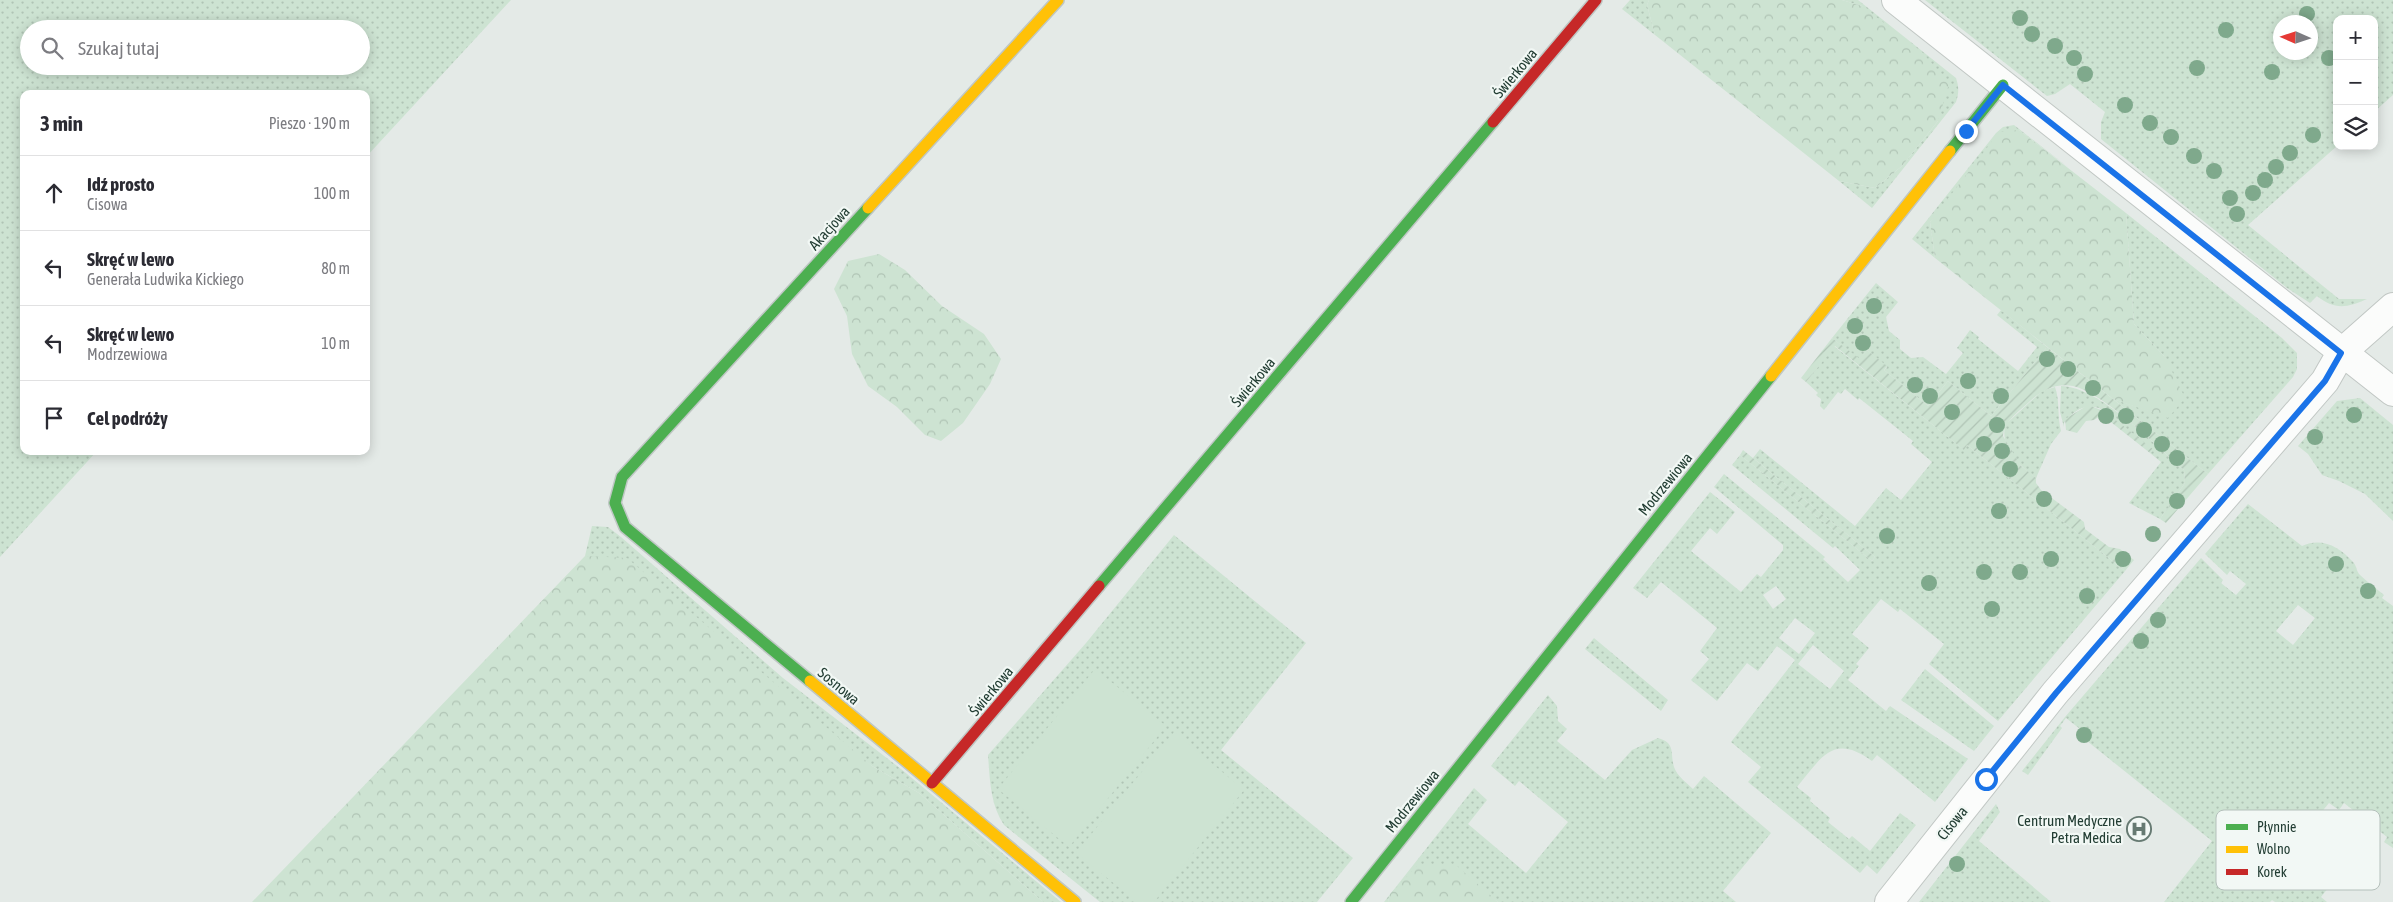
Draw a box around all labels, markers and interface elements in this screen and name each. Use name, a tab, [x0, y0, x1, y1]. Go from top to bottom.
north arrow	[2273, 15, 2318, 60]
map controls	[2333, 15, 2378, 150]
button: +	[2333, 15, 2378, 60]
search box	[20, 20, 370, 75]
icon: search	[38, 34, 66, 62]
text: Szukaj tutaj	[78, 37, 160, 59]
street label: Świerkowa	[1490, 45, 1540, 101]
button: −	[2333, 60, 2378, 105]
button: layers	[2333, 105, 2378, 150]
text: 3 min	[40, 111, 83, 135]
text: Pieszo · 190 m	[269, 114, 350, 132]
route end	[1955, 120, 1978, 143]
text: Idź prosto	[87, 173, 155, 195]
icon: ahead	[40, 179, 68, 207]
text: 100 m	[314, 184, 350, 202]
text: Cisowa	[87, 195, 128, 213]
street label: Akacjowa	[805, 203, 853, 253]
text: Skręć w lewo	[87, 248, 174, 270]
icon: left	[40, 254, 68, 282]
text: 80 m	[321, 259, 350, 277]
text: Generała Ludwika Kickiego	[87, 270, 244, 288]
text: Skręć w lewo	[87, 323, 174, 345]
icon: left	[40, 329, 68, 357]
text: 10 m	[321, 334, 350, 352]
text: Modrzewiowa	[87, 345, 168, 363]
street label: Świerkowa	[1228, 354, 1278, 410]
icon: arrive	[40, 404, 68, 432]
text: Cel podróży	[87, 407, 168, 429]
street label: Modrzewiowa	[1635, 449, 1695, 519]
street label: Świerkowa	[966, 663, 1016, 719]
street label: Sosnowa	[815, 664, 863, 708]
street label: Modrzewiowa	[1382, 766, 1442, 836]
route start	[1975, 768, 1998, 791]
street label: Cisowa	[1933, 803, 1971, 843]
legend	[2216, 810, 2380, 890]
place label: Centrum Medyczne Petra Medica	[2017, 812, 2122, 846]
hospital icon: Centrum Medyczne Petra Medica	[2126, 816, 2152, 842]
text: Płynnie	[2257, 819, 2296, 835]
text: Wolno	[2257, 841, 2290, 857]
text: Korek	[2257, 864, 2287, 880]

